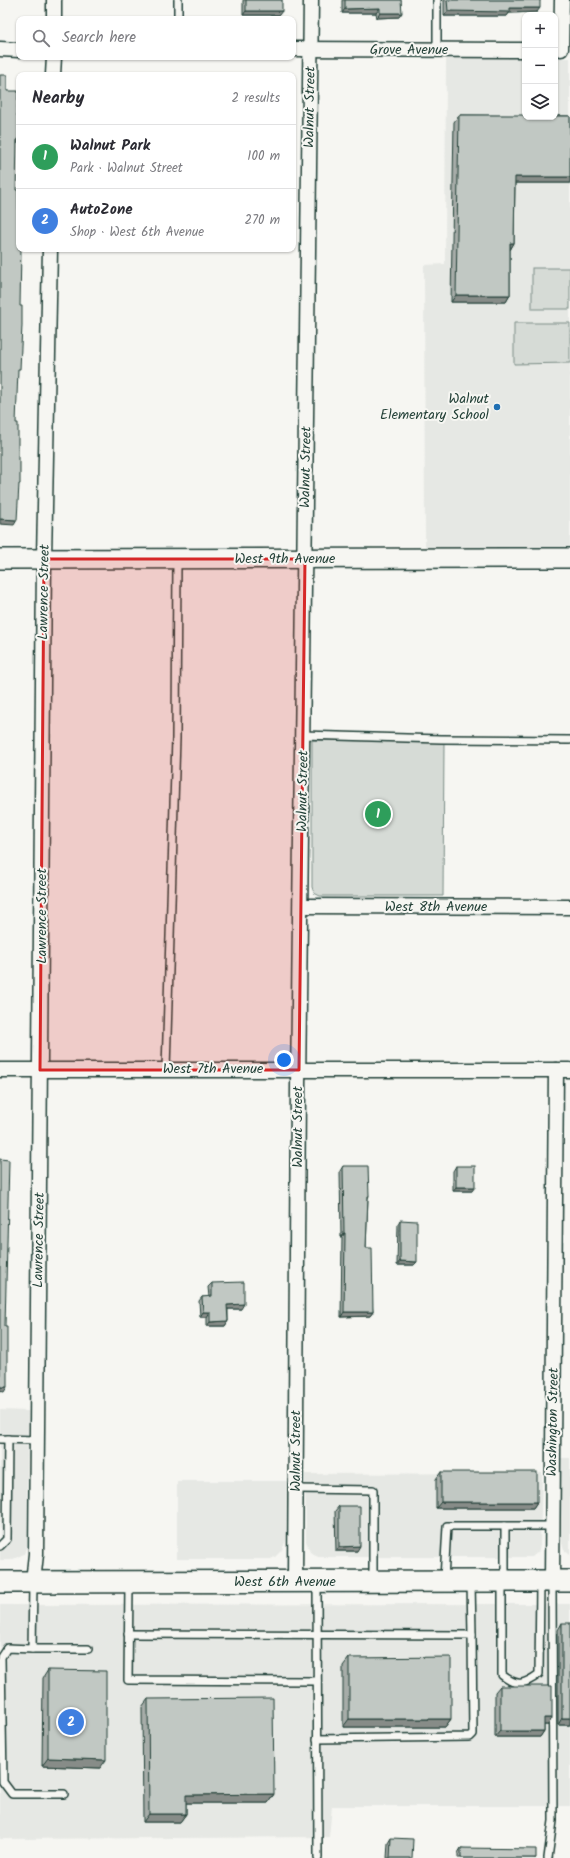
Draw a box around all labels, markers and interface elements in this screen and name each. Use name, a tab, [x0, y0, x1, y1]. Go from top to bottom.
map controls	[522, 12, 558, 120]
button: +	[522, 12, 558, 48]
search box	[16, 16, 296, 60]
text: Search here	[62, 26, 136, 50]
icon: search	[30, 27, 52, 49]
street label: Grove Avenue	[370, 39, 449, 61]
button: −	[522, 48, 558, 84]
street label: Walnut Street	[298, 65, 322, 148]
button: layers	[522, 84, 558, 120]
text: Nearby	[32, 85, 84, 112]
text: 2 results	[232, 88, 280, 109]
text: Walnut Park	[70, 134, 150, 158]
text: 1	[43, 146, 47, 167]
text: 100 m	[247, 146, 280, 167]
text: Park · Walnut Street	[70, 158, 183, 179]
text: AutoZone	[70, 198, 133, 222]
text: 2	[41, 210, 49, 231]
text: 270 m	[244, 210, 280, 231]
text: Shop · West 6th Avenue	[70, 222, 204, 243]
place label: Walnut Elementary School	[380, 388, 490, 426]
marker: Walnut Elementary School	[492, 402, 502, 412]
street label: Walnut Street	[294, 425, 318, 508]
street label: Lawrence Street	[32, 543, 56, 640]
street label: West 9th Avenue	[235, 548, 336, 570]
street label: Walnut Street	[291, 749, 315, 832]
pin: 1	[365, 799, 391, 829]
street label: Lawrence Street	[31, 868, 53, 964]
street label: West 8th Avenue	[385, 896, 488, 918]
your location	[274, 1050, 294, 1070]
street label: West 7th Avenue	[163, 1058, 264, 1080]
street label: Walnut Street	[287, 1086, 309, 1168]
street label: Lawrence Street	[27, 1191, 51, 1288]
street label: Washington Street	[541, 1367, 565, 1477]
street label: Walnut Street	[285, 1410, 307, 1492]
street label: West 6th Avenue	[234, 1571, 337, 1593]
pin: 2	[58, 1707, 84, 1737]

